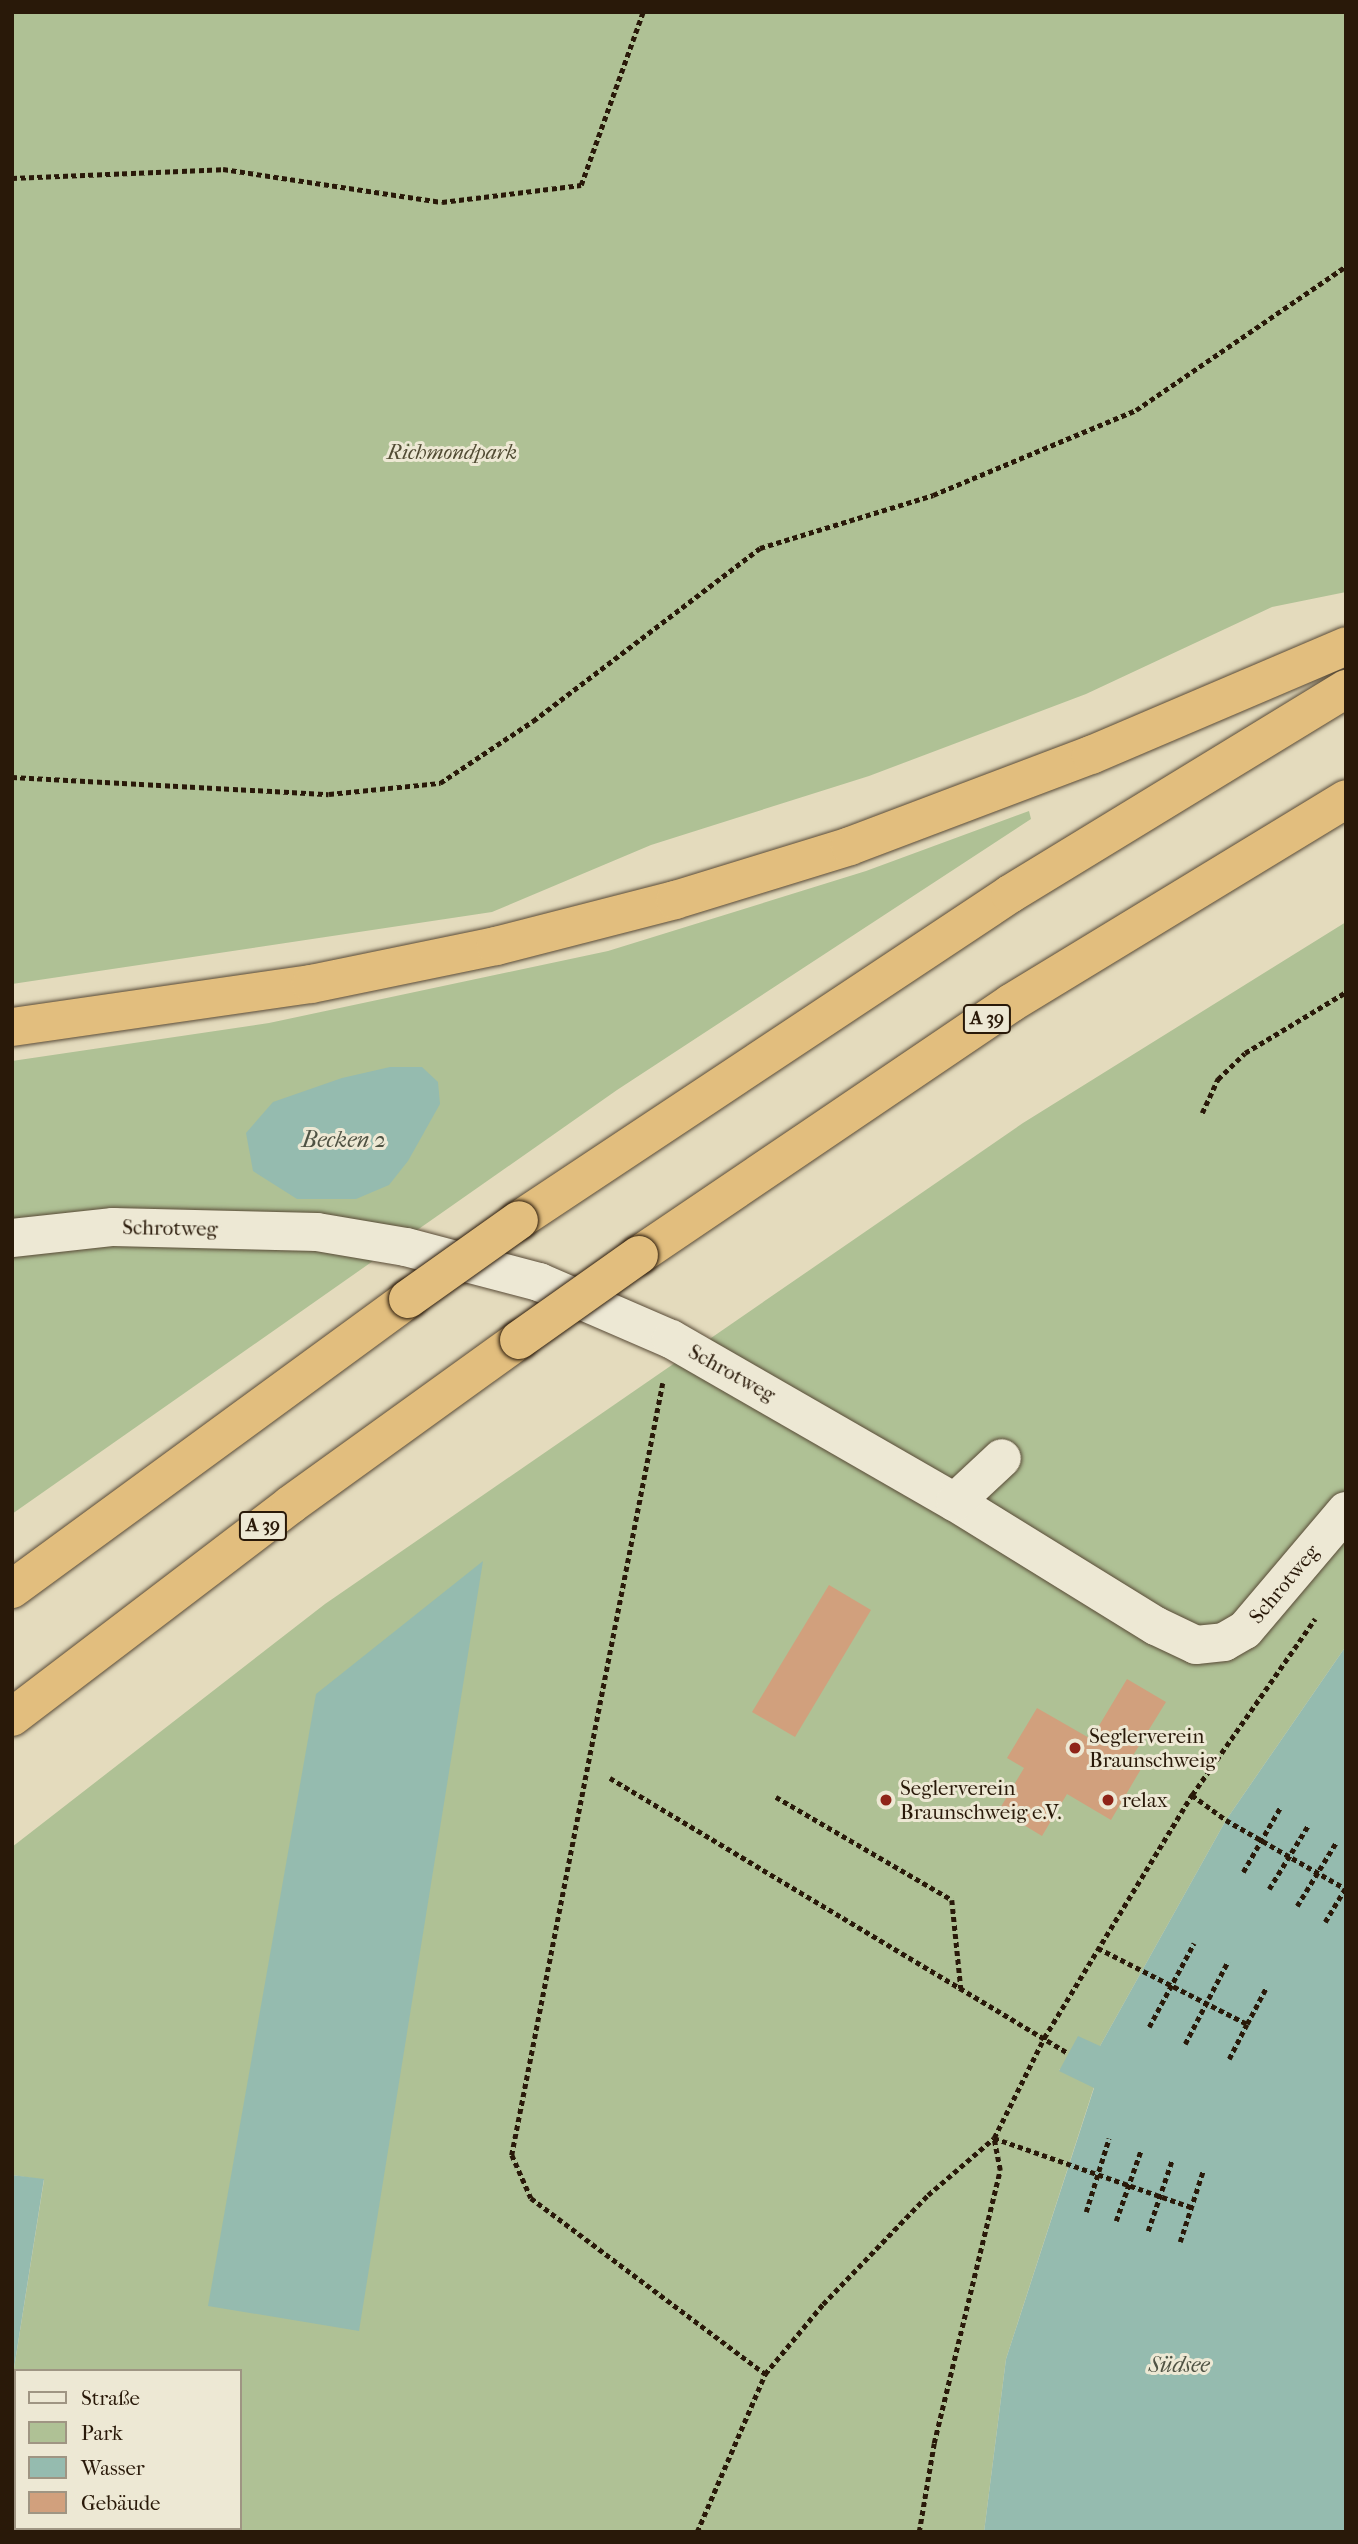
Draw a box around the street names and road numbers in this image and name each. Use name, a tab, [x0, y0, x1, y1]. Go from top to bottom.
road number: A 39	[962, 1004, 1012, 1035]
street label: Schrotweg	[122, 1215, 218, 1241]
street label: Schrotweg	[684, 1339, 780, 1407]
road number: A 39	[238, 1510, 288, 1542]
street label: Schrotweg	[1244, 1539, 1324, 1629]

